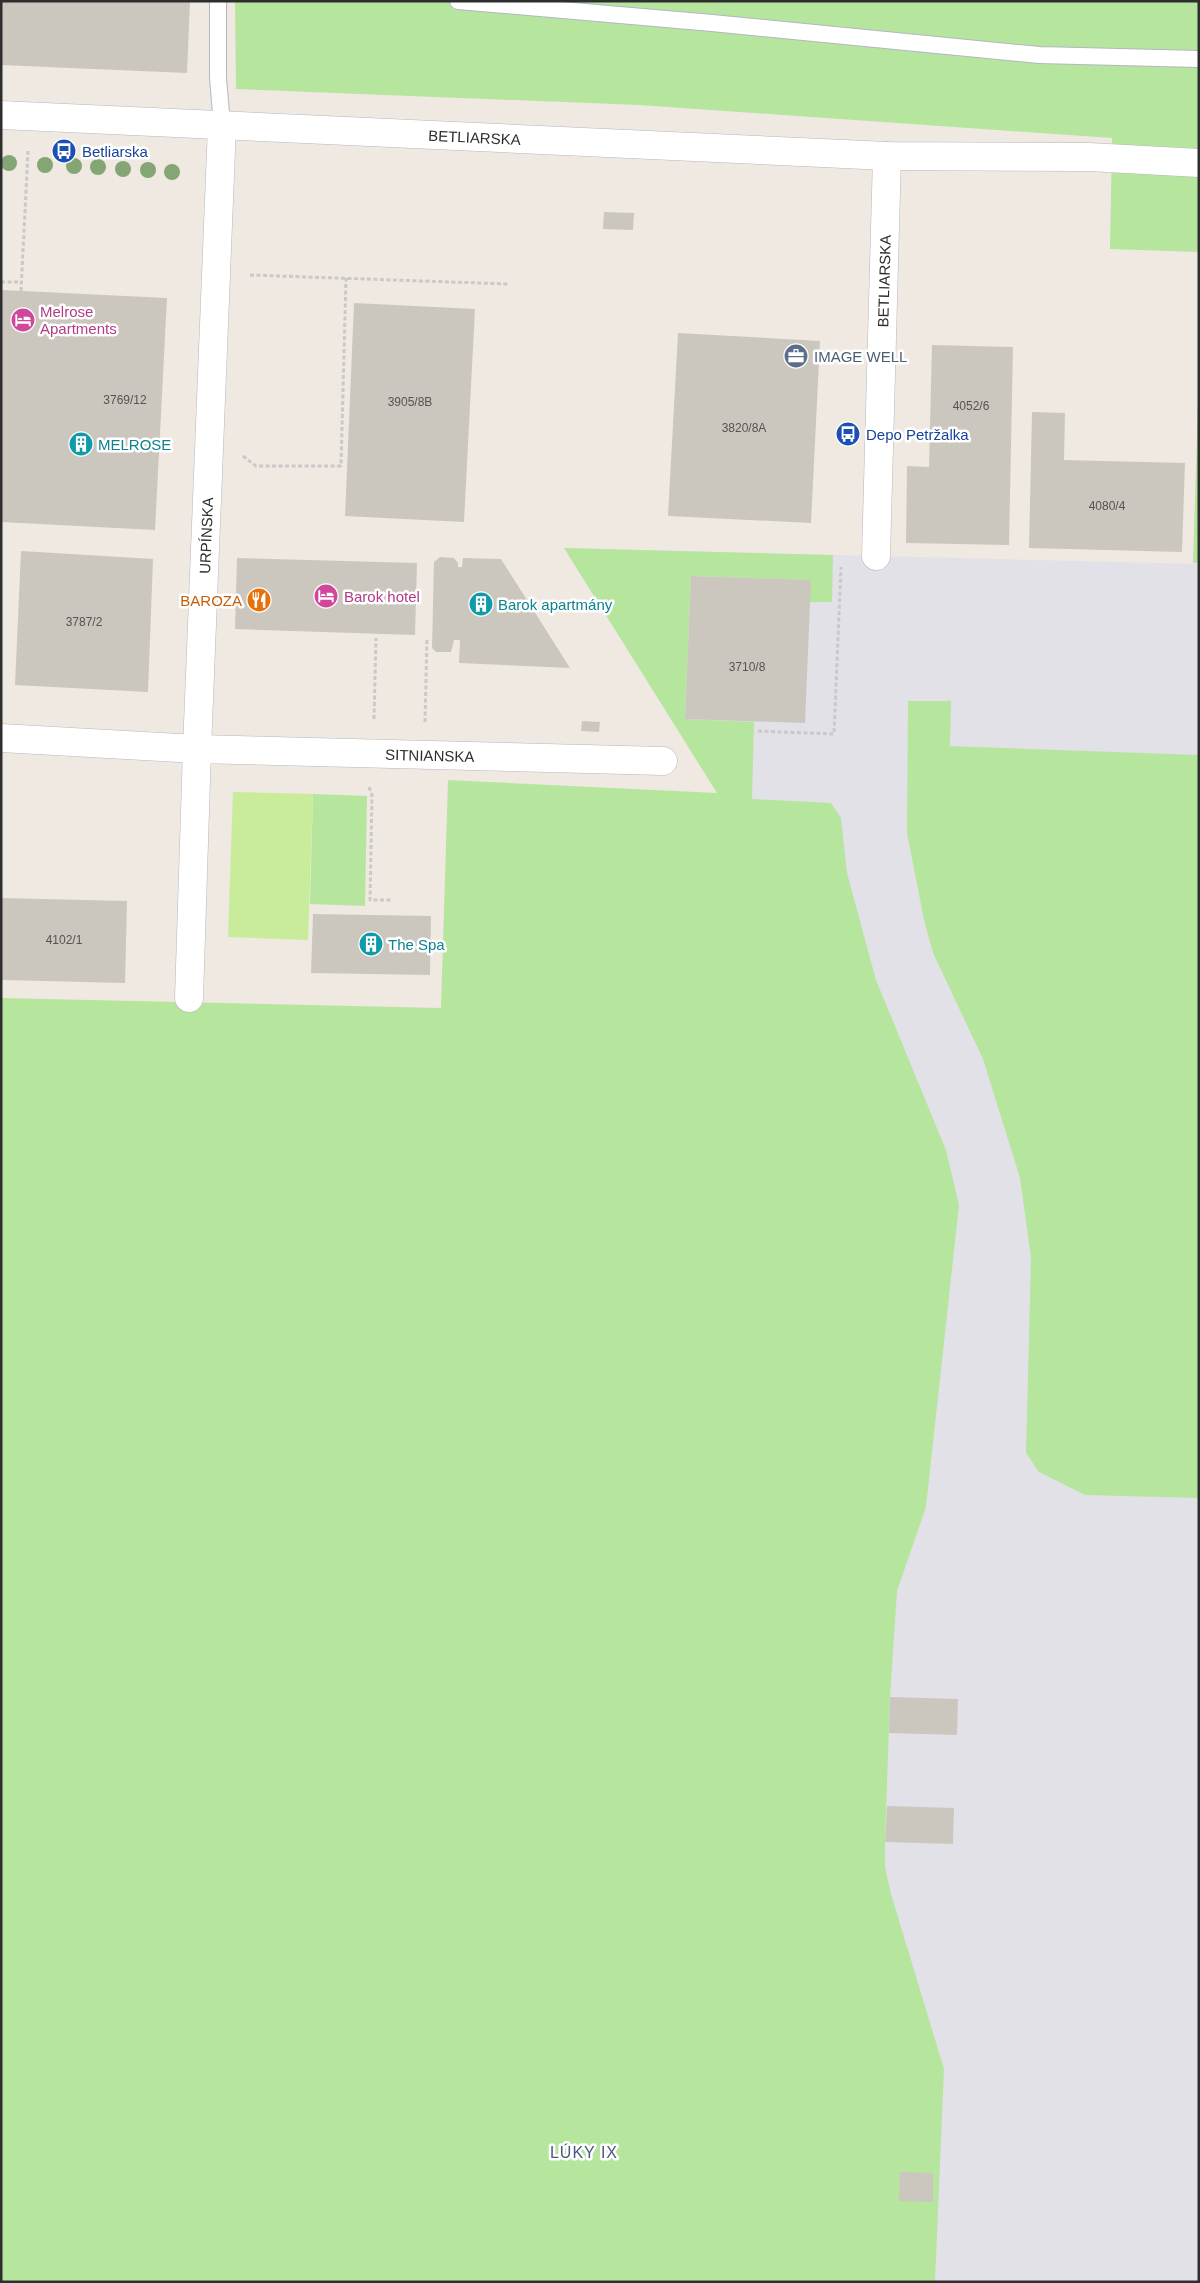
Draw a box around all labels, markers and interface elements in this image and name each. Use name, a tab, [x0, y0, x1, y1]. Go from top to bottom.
street label: BETLIARSKA	[428, 126, 521, 148]
bus stop icon: Betliarska	[51, 138, 77, 164]
place label: Betliarska	[82, 143, 149, 160]
street label: BETLIARSKA	[874, 235, 893, 328]
place label: Melrose Apartments	[40, 303, 117, 337]
hotel icon: Melrose Apartments	[10, 307, 36, 333]
office icon: IMAGE WELL	[783, 343, 809, 369]
place label: IMAGE WELL	[814, 348, 907, 365]
house number: 3769/12	[103, 393, 147, 407]
house number: 3905/8B	[388, 395, 432, 409]
house number: 4052/6	[953, 399, 990, 413]
house number: 3820/8A	[722, 421, 766, 435]
bus stop icon: Depo Petržalka	[835, 421, 861, 447]
place label: Depo Petržalka	[866, 426, 969, 443]
building icon: MELROSE	[68, 431, 94, 457]
place label: MELROSE	[98, 436, 171, 453]
street label: URPÍNSKA	[196, 497, 216, 574]
house number: 4080/4	[1089, 499, 1126, 513]
hotel icon: Barok hotel	[313, 583, 339, 609]
restaurant icon: BAROZA	[246, 587, 272, 613]
place label: Barok hotel	[344, 588, 420, 605]
building icon: Barok apartmány	[468, 591, 494, 617]
place label: BAROZA	[180, 592, 242, 609]
place label: Barok apartmány	[498, 596, 613, 613]
house number: 3787/2	[66, 615, 103, 629]
house number: 3710/8	[729, 660, 766, 674]
street label: SITNIANSKA	[385, 745, 475, 765]
building icon: The Spa	[358, 931, 384, 957]
house number: 4102/1	[46, 933, 83, 947]
place label: The Spa	[388, 936, 445, 953]
district label: LÚKY IX	[550, 2143, 618, 2161]

